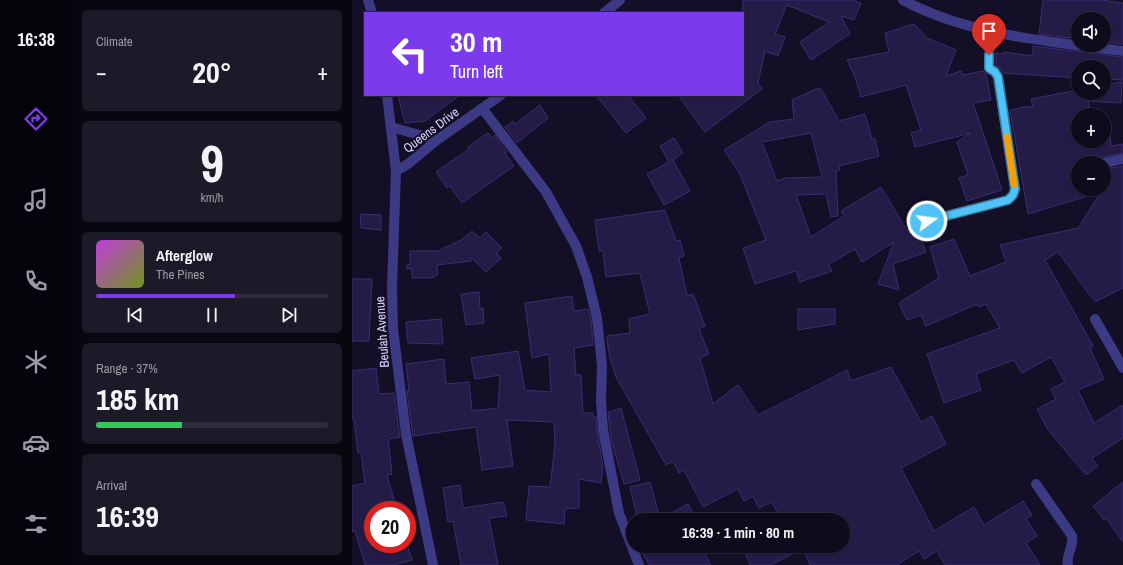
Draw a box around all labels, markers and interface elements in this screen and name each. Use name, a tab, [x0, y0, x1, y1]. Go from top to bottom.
map controls	[1071, 12, 1111, 196]
button: sound	[1071, 12, 1111, 52]
pin	[972, 14, 1006, 55]
icon: arrive	[978, 20, 1000, 42]
text: 30 m	[450, 23, 502, 61]
text: 16:38	[17, 27, 55, 52]
icon: left	[384, 28, 436, 80]
text: Climate	[96, 33, 133, 50]
text: 20°	[192, 52, 232, 92]
text: −	[96, 57, 107, 87]
text: +	[317, 57, 328, 87]
text: Turn left	[450, 59, 503, 84]
button: search	[1071, 60, 1111, 100]
street label: Queens Drive	[400, 103, 462, 157]
icon: directions	[22, 105, 50, 133]
button: +	[1071, 108, 1111, 148]
text: 9	[200, 128, 224, 198]
button: −	[1071, 156, 1111, 196]
icon: music	[22, 186, 50, 214]
text: km/h	[200, 189, 224, 206]
position arrow	[906, 200, 948, 242]
text: Afterglow	[156, 245, 213, 266]
text: The Pines	[156, 266, 205, 283]
icon: phone	[22, 267, 50, 295]
street label: Beulah Avenue	[371, 296, 393, 368]
icon: previous	[124, 304, 146, 326]
icon: pause	[201, 304, 223, 326]
icon: next	[278, 304, 300, 326]
icon: climate	[22, 348, 50, 376]
text: Range · 37%	[96, 360, 158, 377]
text: 185 km	[96, 379, 179, 419]
icon: car	[22, 429, 50, 457]
text: Arrival	[96, 477, 127, 494]
text: 16:39	[96, 496, 159, 536]
speed limit sign: 20	[364, 501, 416, 553]
icon: filters	[22, 510, 50, 538]
text: 16:39 · 1 min · 80 m	[682, 522, 794, 543]

